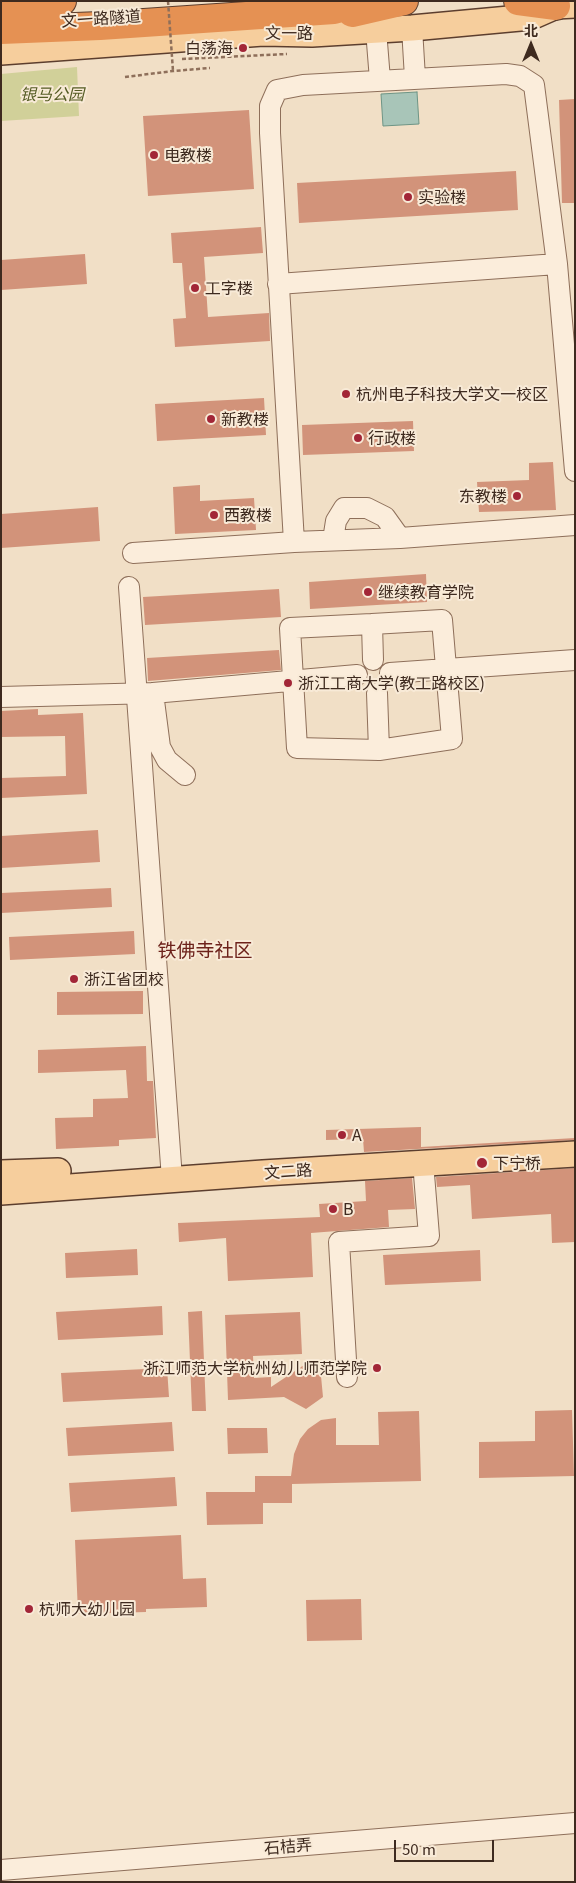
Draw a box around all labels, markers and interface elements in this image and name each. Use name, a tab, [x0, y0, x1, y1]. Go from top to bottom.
street label: 文一路隧道	[60, 6, 142, 30]
north arrow	[506, 20, 556, 70]
text: 北	[524, 20, 538, 40]
street label: 文一路	[265, 23, 313, 43]
place label: 白荡海	[185, 38, 233, 58]
marker: 白荡海	[237, 42, 249, 54]
park label: 银马公园	[20, 84, 84, 104]
place label: 电教楼	[164, 145, 212, 165]
marker: 电教楼	[148, 149, 160, 161]
place label: 实验楼	[418, 187, 466, 207]
marker: 实验楼	[402, 191, 414, 203]
place label: 工字楼	[205, 278, 253, 298]
marker: 工字楼	[189, 282, 201, 294]
place label: 杭州电子科技大学文一校区	[356, 384, 548, 404]
marker: 杭州电子科技大学文一校区	[340, 388, 352, 400]
place label: 新教楼	[221, 409, 269, 429]
marker: 新教楼	[205, 413, 217, 425]
place label: 行政楼	[368, 428, 416, 448]
marker: 行政楼	[352, 432, 364, 444]
place label: 东教楼	[459, 486, 507, 506]
marker: 东教楼	[511, 490, 523, 502]
place label: 西教楼	[224, 505, 272, 525]
marker: 西教楼	[208, 509, 220, 521]
place label: 继续教育学院	[378, 582, 474, 602]
marker: 继续教育学院	[362, 586, 374, 598]
place label: 浙江工商大学(教工路校区)	[298, 673, 485, 693]
marker: 浙江工商大学(教工路校区)	[282, 677, 294, 689]
district label: 铁佛寺社区	[158, 939, 252, 961]
place label: 浙江省团校	[84, 969, 164, 989]
marker: 浙江省团校	[68, 973, 80, 985]
place label: A	[352, 1125, 362, 1145]
marker: A	[336, 1129, 348, 1141]
place label: 下宁桥	[493, 1153, 541, 1173]
marker: 下宁桥	[475, 1156, 489, 1170]
street label: 文二路	[263, 1160, 313, 1182]
place label: B	[343, 1199, 354, 1219]
marker: B	[327, 1203, 339, 1215]
place label: 浙江师范大学杭州幼儿师范学院	[143, 1358, 367, 1378]
marker: 浙江师范大学杭州幼儿师范学院	[371, 1362, 383, 1374]
place label: 杭师大幼儿园	[39, 1599, 135, 1619]
marker: 杭师大幼儿园	[23, 1603, 35, 1615]
scale bar	[396, 1830, 496, 1862]
street label: 石桔弄	[263, 1834, 313, 1858]
text: 50 m	[402, 1838, 436, 1859]

